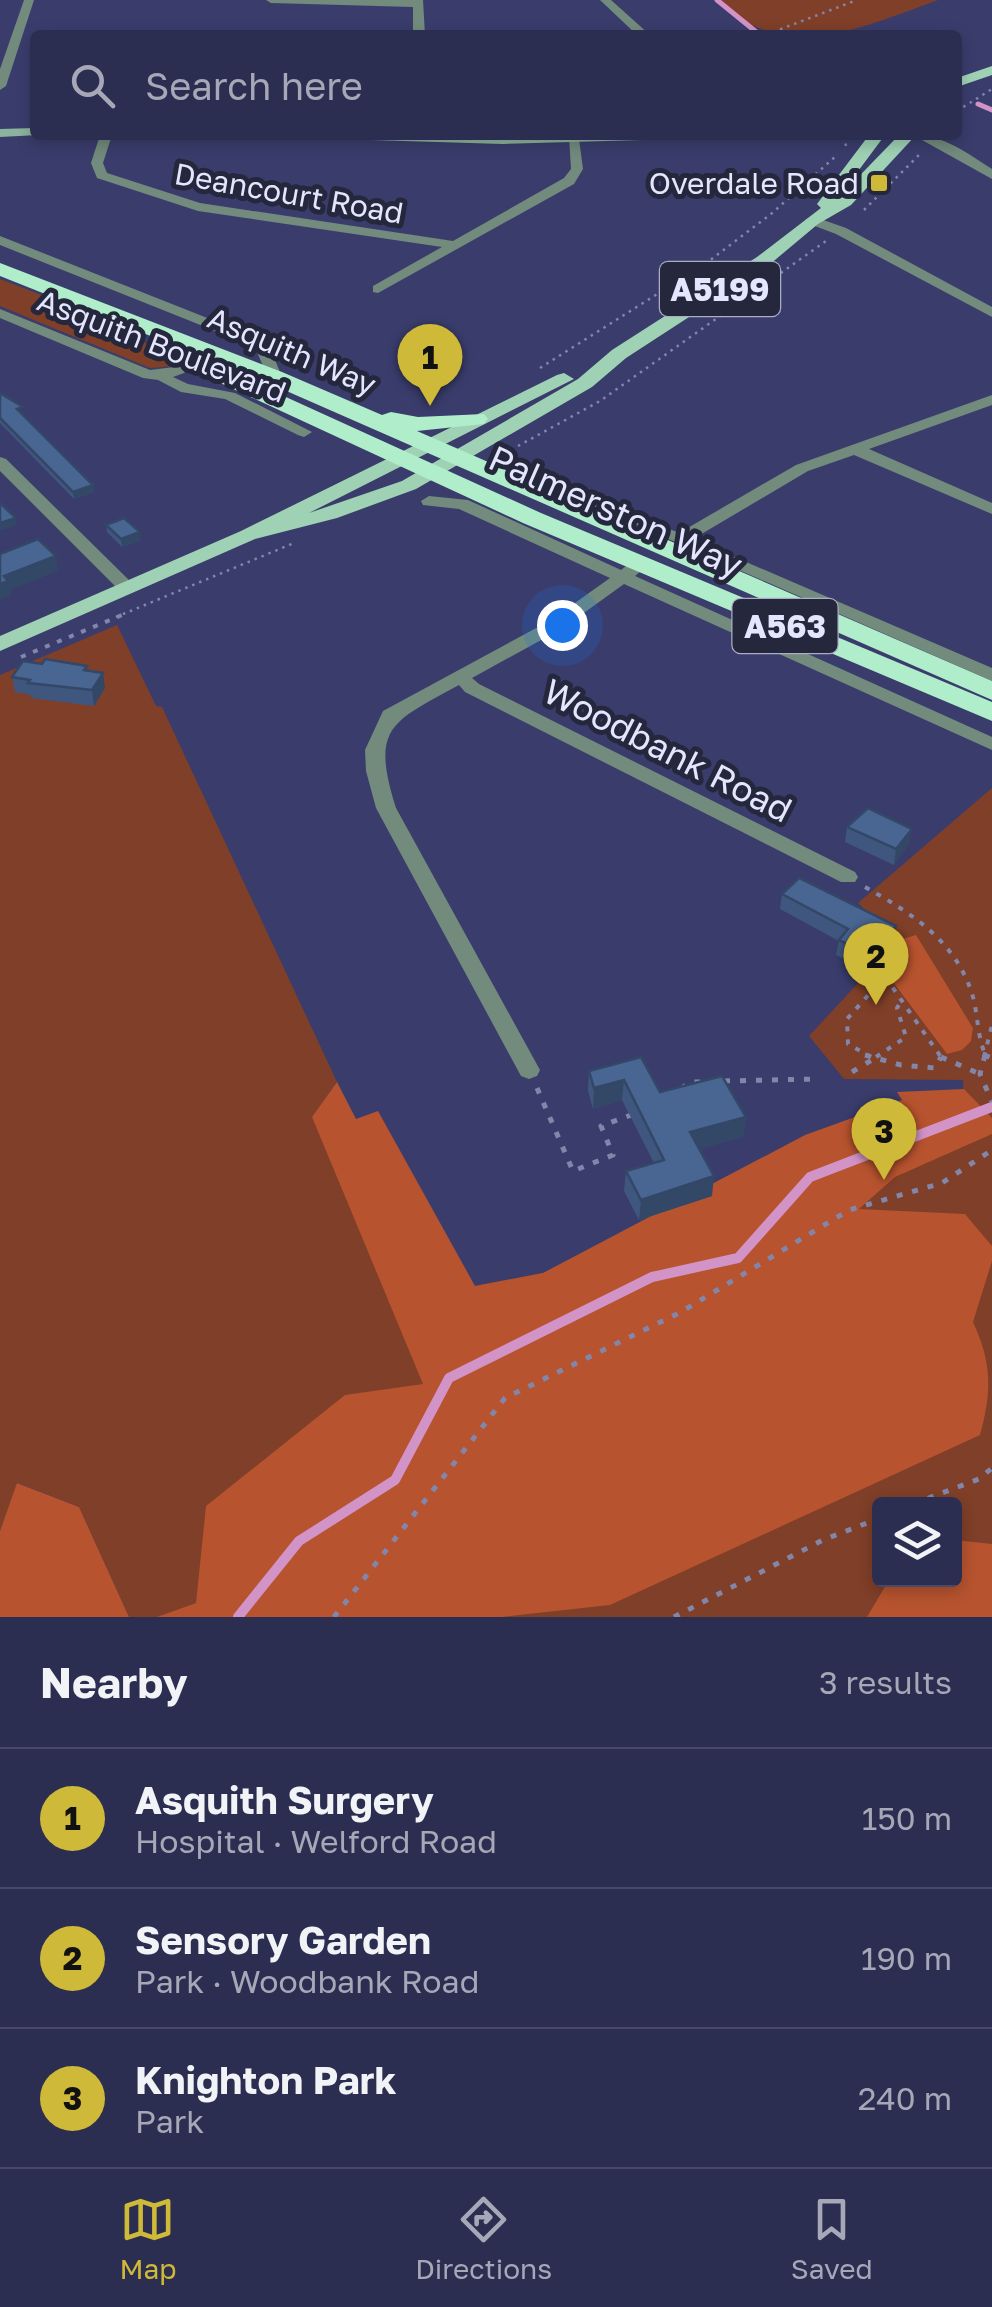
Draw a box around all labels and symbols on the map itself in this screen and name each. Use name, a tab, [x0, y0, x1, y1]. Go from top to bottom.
street label: Deancourt Road	[172, 155, 406, 231]
place label: Overdale Road	[649, 165, 859, 201]
marker: Overdale Road	[868, 172, 890, 194]
road number: A5199	[660, 262, 780, 316]
street label: Asquith Boulevard	[33, 282, 291, 410]
street label: Asquith Way	[202, 299, 382, 403]
pin: 1	[398, 324, 462, 406]
street label: Palmerston Way	[483, 436, 749, 586]
road number: A563	[732, 599, 838, 653]
your location	[537, 600, 588, 651]
street label: Woodbank Road	[537, 669, 799, 831]
pin: 2	[844, 922, 908, 1005]
pin: 3	[852, 1098, 916, 1180]

